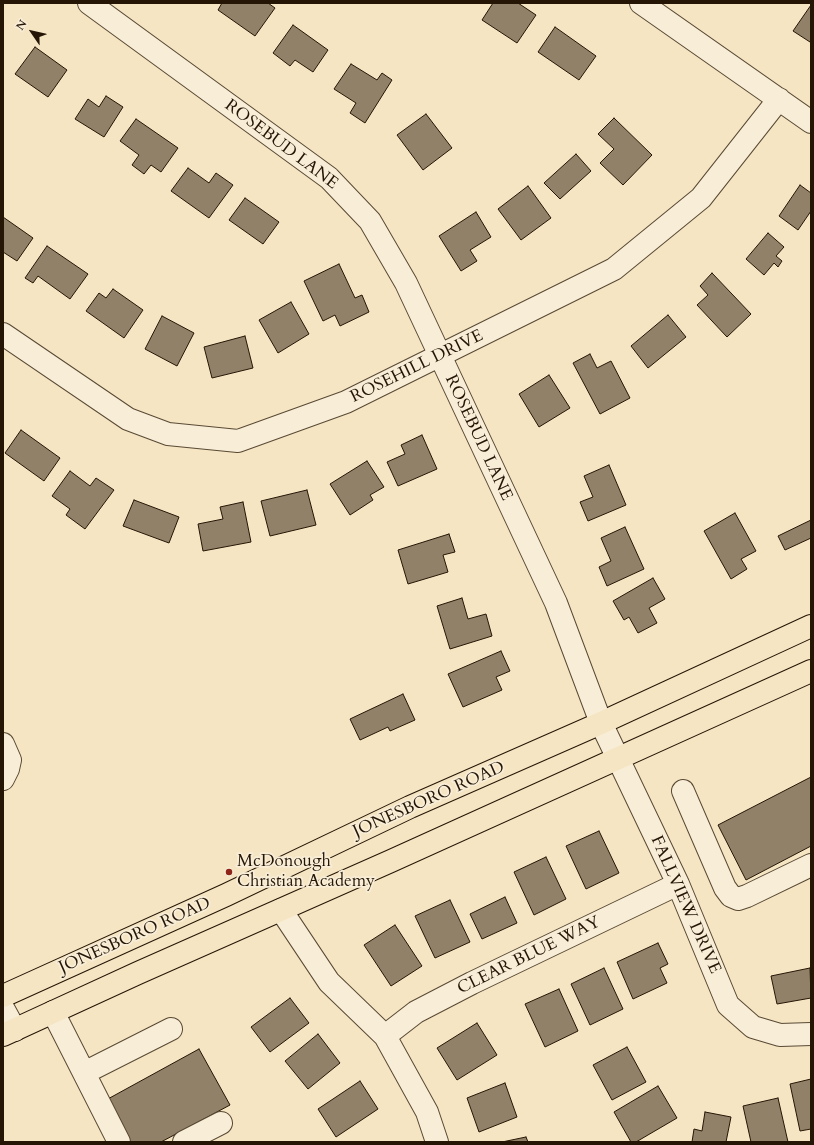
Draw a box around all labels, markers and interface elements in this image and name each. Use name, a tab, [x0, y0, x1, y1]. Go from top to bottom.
north arrow	[12, 12, 52, 52]
text: N	[13, 17, 31, 33]
street label: ROSEBUD LANE	[220, 96, 342, 194]
street label: ROSEHILL DRIVE	[347, 326, 487, 408]
street label: ROSEBUD LANE	[440, 372, 516, 504]
street label: JONESBORO ROAD	[350, 757, 508, 843]
street label: FALLVIEW DRIVE	[645, 833, 725, 977]
place label: McDonough Christian Academy	[237, 852, 375, 892]
marker: McDonough Christian Academy	[224, 867, 234, 877]
street label: JONESBORO ROAD	[56, 893, 214, 979]
street label: CLEAR BLUE WAY	[454, 913, 604, 999]

